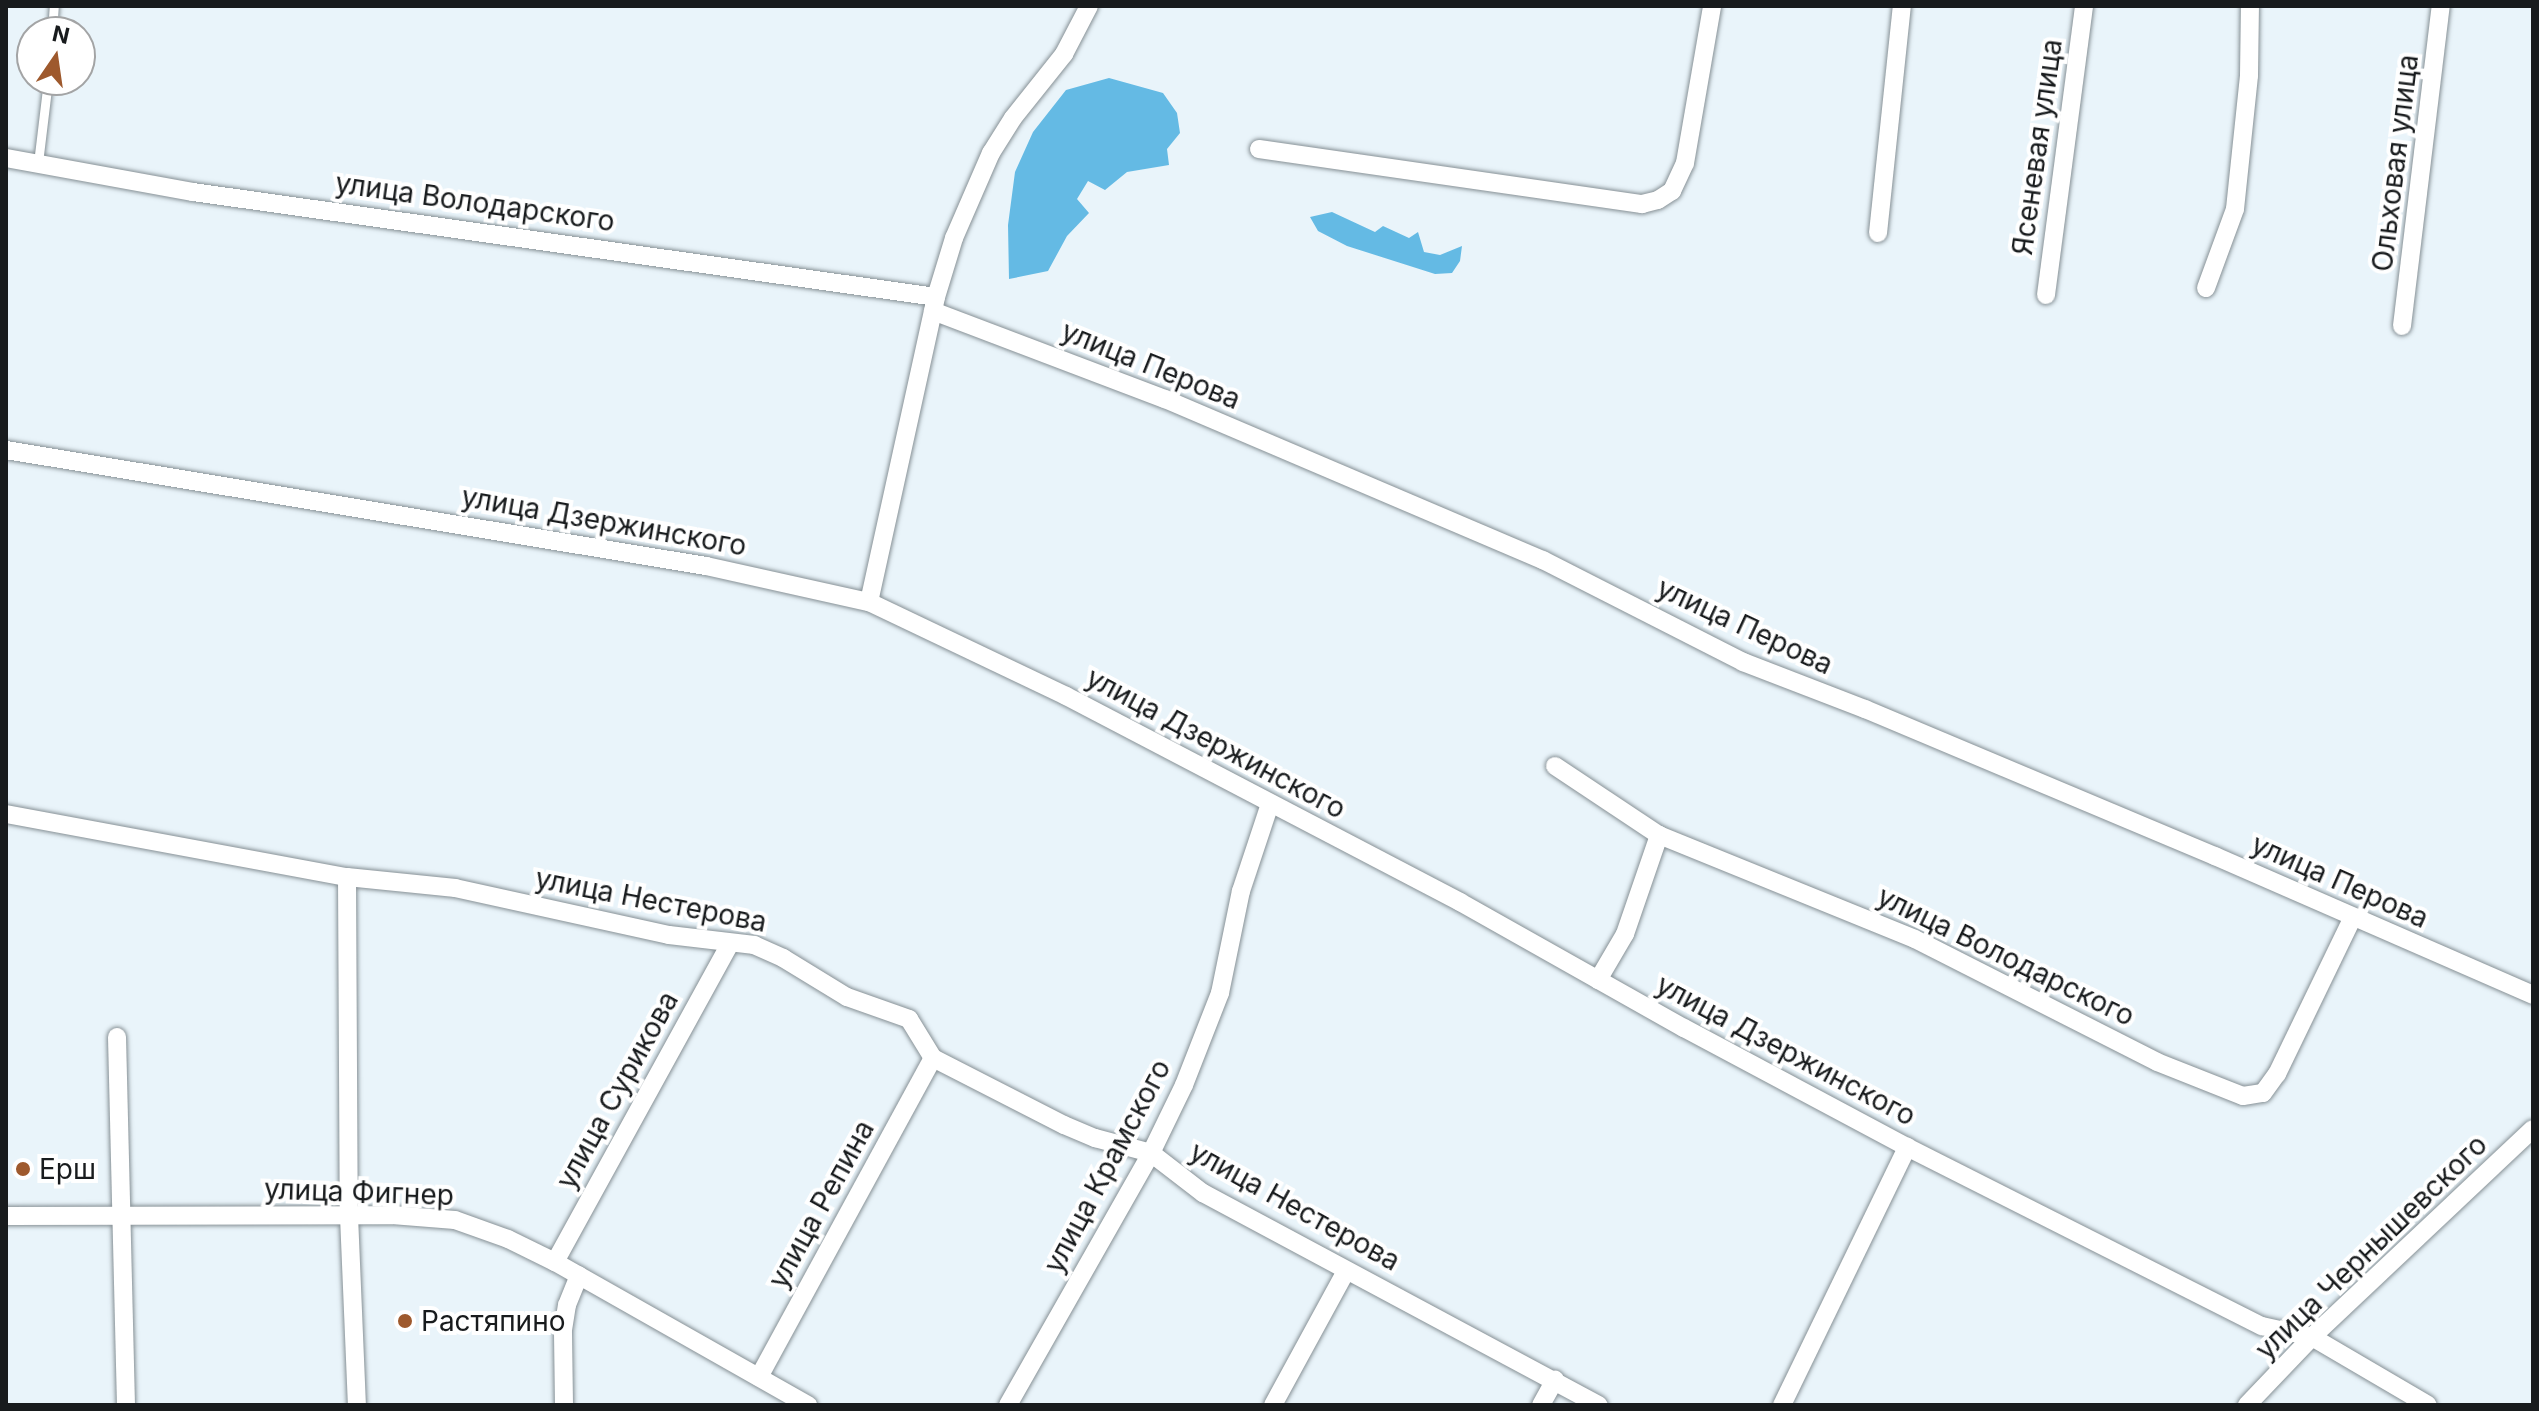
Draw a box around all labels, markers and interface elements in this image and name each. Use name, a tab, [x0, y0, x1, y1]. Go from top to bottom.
north arrow	[16, 16, 96, 96]
text: N	[50, 20, 72, 49]
street label: Ясеневая улица	[2005, 37, 2069, 257]
street label: Ольховая улица	[2365, 53, 2425, 273]
street label: улица Володарского	[333, 166, 617, 238]
street label: улица Перова	[1057, 314, 1245, 416]
street label: улица Дзержинского	[459, 479, 749, 563]
street label: улица Перова	[1652, 571, 1838, 681]
street label: улица Дзержинского	[1081, 660, 1351, 826]
street label: улица Перова	[2246, 827, 2434, 935]
street label: улица Нестерова	[532, 861, 770, 939]
street label: улица Володарского	[1872, 879, 2140, 1033]
street label: улица Дзержинского	[1651, 967, 1921, 1133]
street label: улица Сурикова	[549, 986, 685, 1194]
street label: улица Крамского	[1037, 1054, 1177, 1278]
street label: улица Репина	[761, 1114, 881, 1294]
street label: улица Чернышевского	[2248, 1128, 2494, 1366]
street label: улица Нестерова	[1184, 1134, 1406, 1278]
place label: Ерш	[39, 1152, 96, 1186]
marker: Ерш	[14, 1160, 32, 1178]
street label: улица Фигнер	[264, 1172, 454, 1212]
place label: Растяпино	[421, 1304, 566, 1338]
marker: Растяпино	[396, 1312, 414, 1330]

